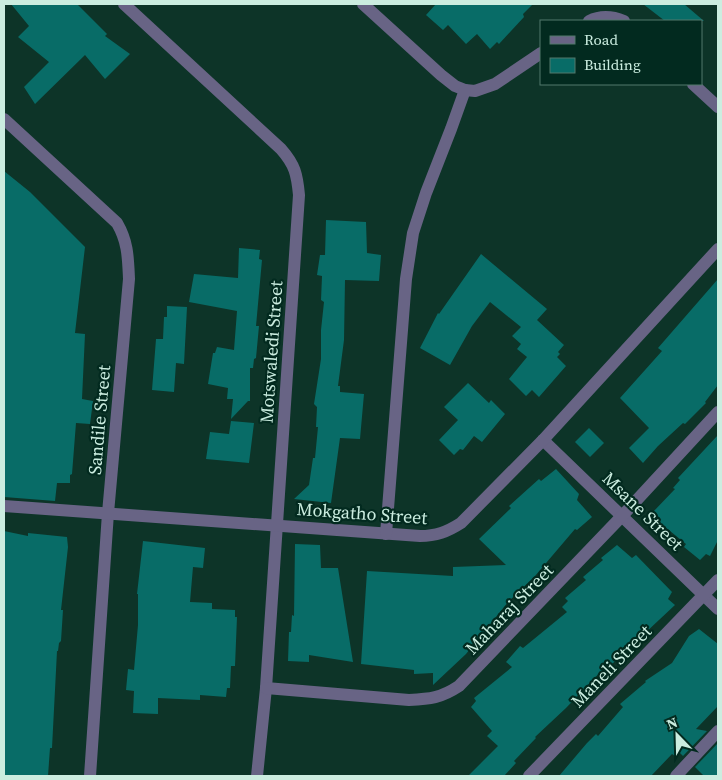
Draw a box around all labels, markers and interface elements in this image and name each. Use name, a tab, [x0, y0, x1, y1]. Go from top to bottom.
legend	[540, 20, 702, 85]
text: Road	[584, 29, 618, 50]
text: Building	[584, 54, 641, 75]
street label: Motswaledi Street	[254, 280, 288, 424]
street label: Sandile Street	[82, 364, 116, 476]
street label: Msane Street	[597, 466, 689, 556]
street label: Mokgatho Street	[296, 496, 428, 530]
street label: Maharaj Street	[459, 558, 559, 660]
street label: Maneli Street	[565, 619, 657, 713]
north arrow	[652, 710, 702, 760]
text: N	[663, 712, 681, 734]

